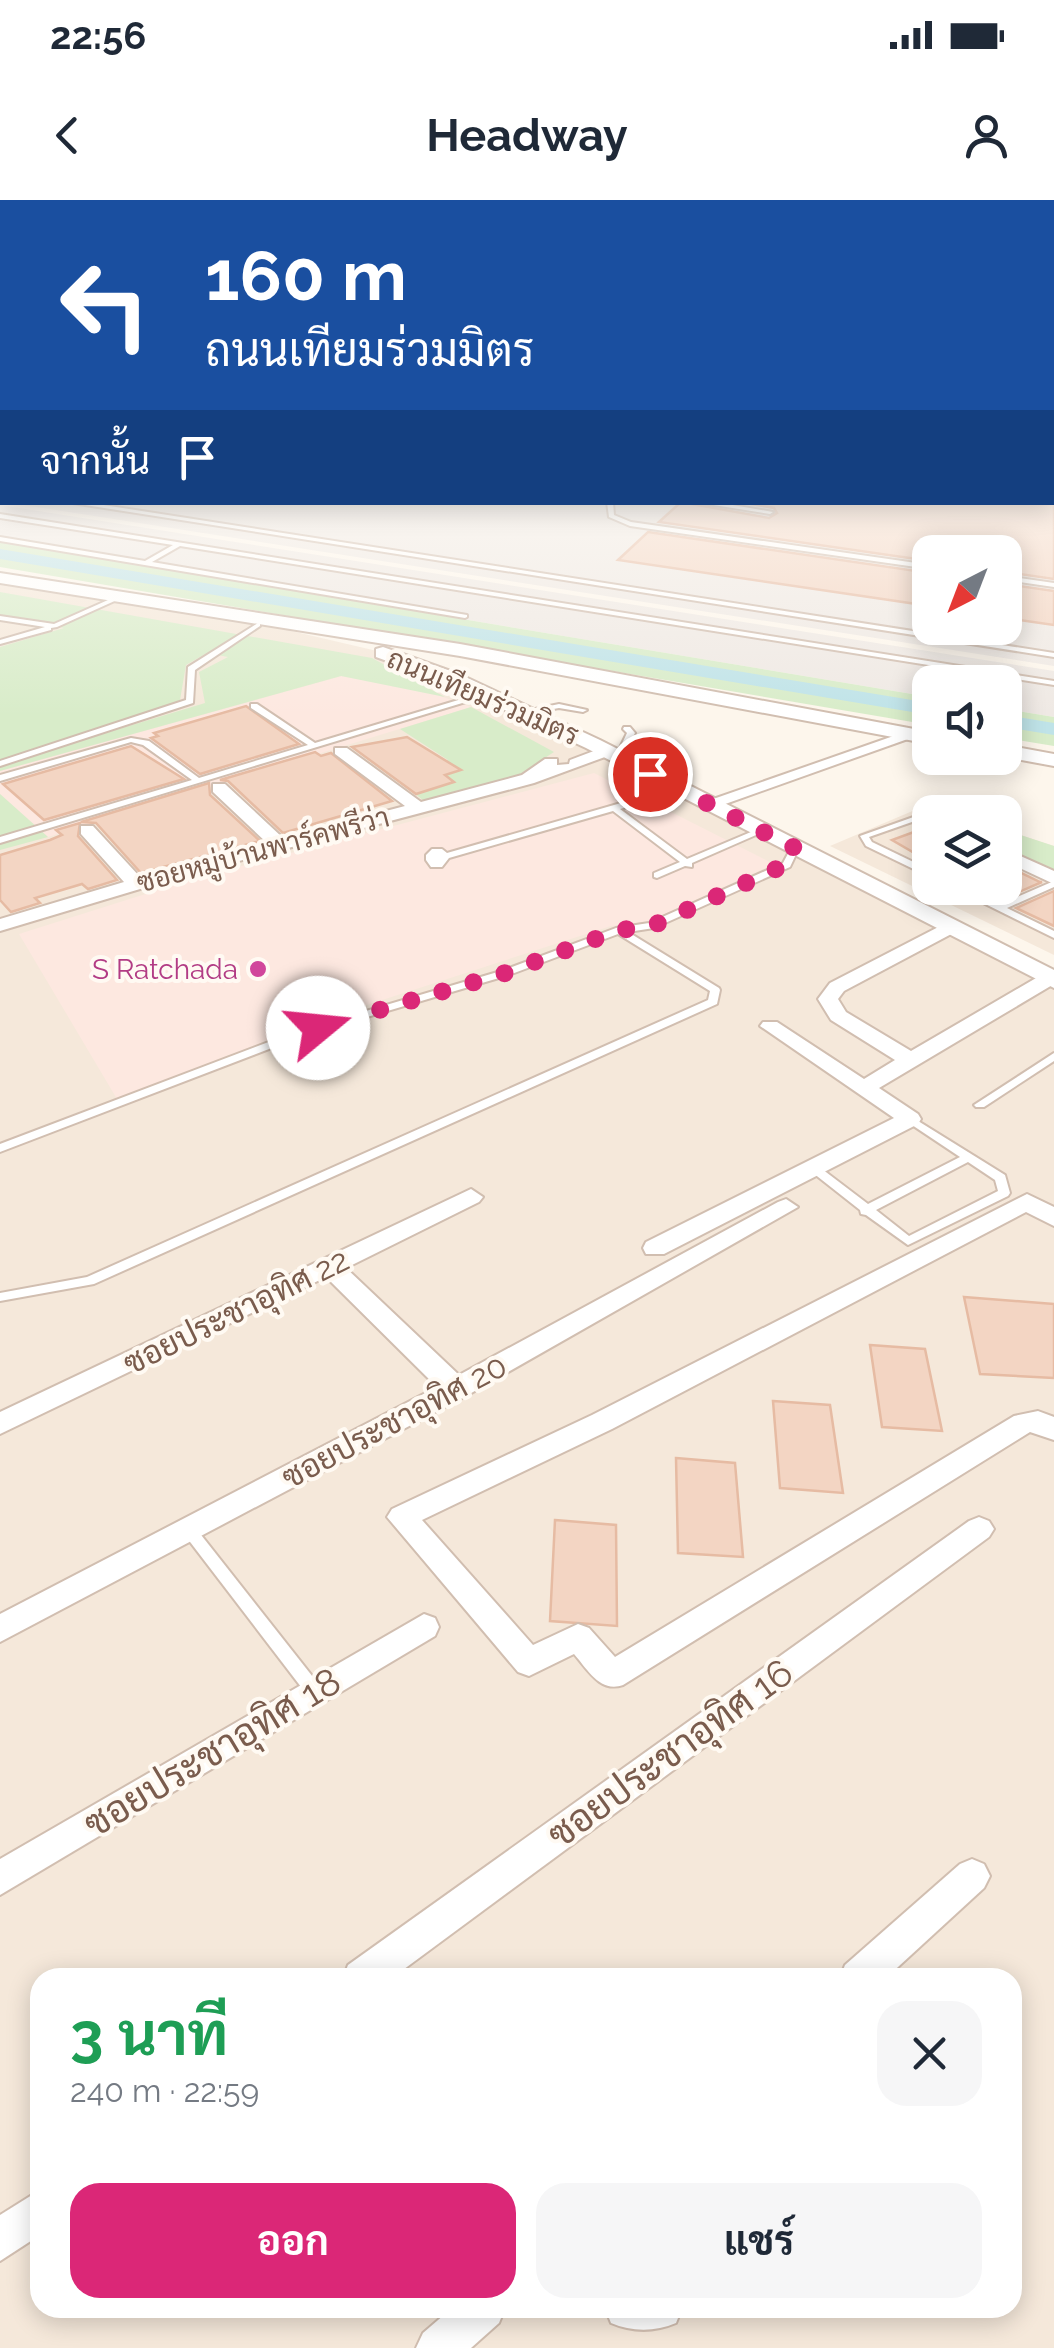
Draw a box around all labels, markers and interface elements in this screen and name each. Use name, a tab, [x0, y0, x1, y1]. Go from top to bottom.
text: 22:56	[50, 13, 146, 58]
icon: back	[40, 108, 95, 163]
icon: person	[959, 108, 1014, 163]
text: Headway	[426, 109, 628, 162]
text: 160 m	[205, 234, 407, 316]
icon: left	[40, 240, 170, 370]
text: ถนนเทียมร่วมมิตร	[205, 324, 535, 377]
icon: arrive	[170, 430, 225, 485]
text: จากนั้น	[40, 438, 150, 483]
north arrow	[912, 535, 1022, 645]
map controls	[912, 535, 1022, 905]
street label: ถนนเทียมร่วมมิตร	[382, 640, 585, 752]
button: sound	[912, 665, 1022, 775]
pin	[608, 732, 693, 817]
icon: arrive	[623, 747, 678, 802]
button: layers	[912, 795, 1022, 905]
street label: ซอยหมู่บ้านพาร์คพรีว่า	[132, 798, 394, 902]
place label: S Ratchada	[92, 953, 238, 986]
marker: S Ratchada	[247, 958, 269, 980]
position arrow	[266, 976, 370, 1080]
street label: ซอยประชาอุทิศ 22	[117, 1240, 356, 1385]
street label: ซอยประชาอุทิศ 20	[275, 1346, 514, 1499]
street label: ซอยประชาอุทิศ 16	[539, 1649, 803, 1859]
street label: ซอยประชาอุทิศ 18	[76, 1658, 350, 1849]
text: 3 นาที	[70, 1999, 228, 2069]
button: close	[877, 2001, 982, 2106]
text: 240 m · 22:59	[70, 2072, 259, 2109]
button: ออก	[70, 2183, 516, 2298]
button: แชร์	[536, 2183, 982, 2298]

